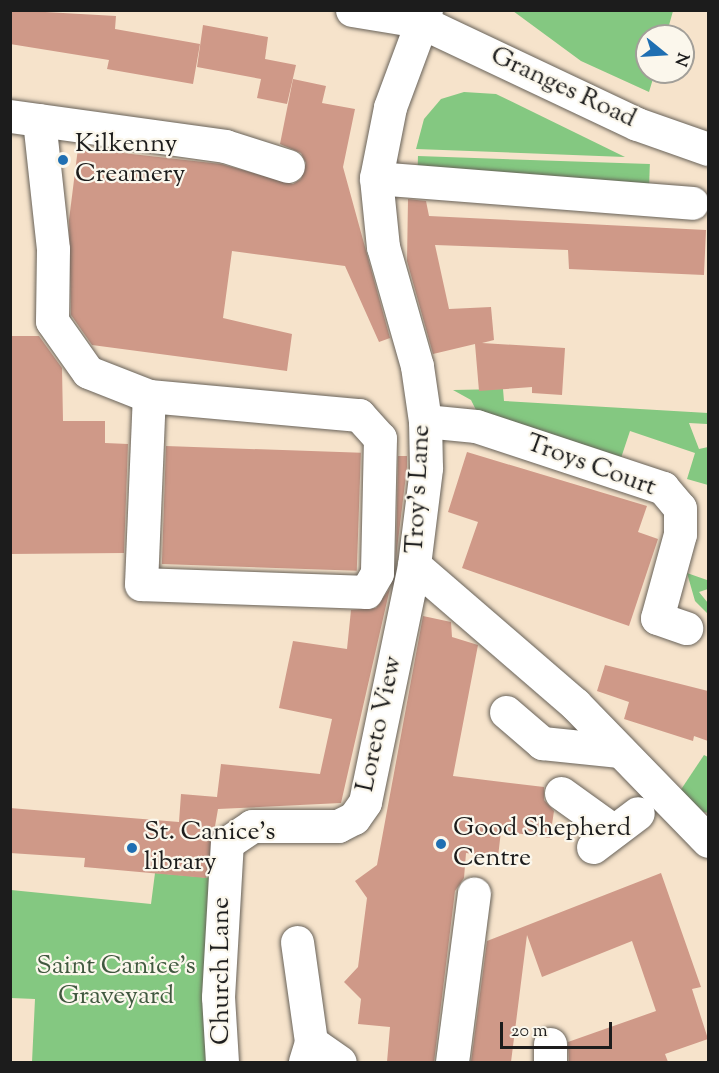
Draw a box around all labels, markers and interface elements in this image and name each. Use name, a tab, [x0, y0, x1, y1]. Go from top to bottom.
north arrow	[635, 24, 695, 84]
street label: Granges Road	[485, 41, 641, 135]
text: N	[668, 49, 694, 69]
place label: Kilkenny Creamery	[75, 129, 185, 190]
marker: Kilkenny Creamery	[56, 153, 70, 167]
street label: Troy's Lane	[400, 424, 438, 554]
street label: Troys Court	[522, 428, 660, 504]
street label: Loreto View	[350, 653, 410, 795]
place label: Good Shepherd Centre	[453, 813, 631, 874]
place label: St. Canice's library	[144, 817, 275, 879]
marker: Good Shepherd Centre	[434, 837, 448, 851]
marker: St. Canice's library	[125, 841, 139, 855]
street label: Church Lane	[206, 897, 238, 1045]
park label: Saint Canice's Graveyard	[36, 951, 196, 1012]
scale bar	[503, 1010, 616, 1048]
text: 20 m	[511, 1019, 548, 1045]

